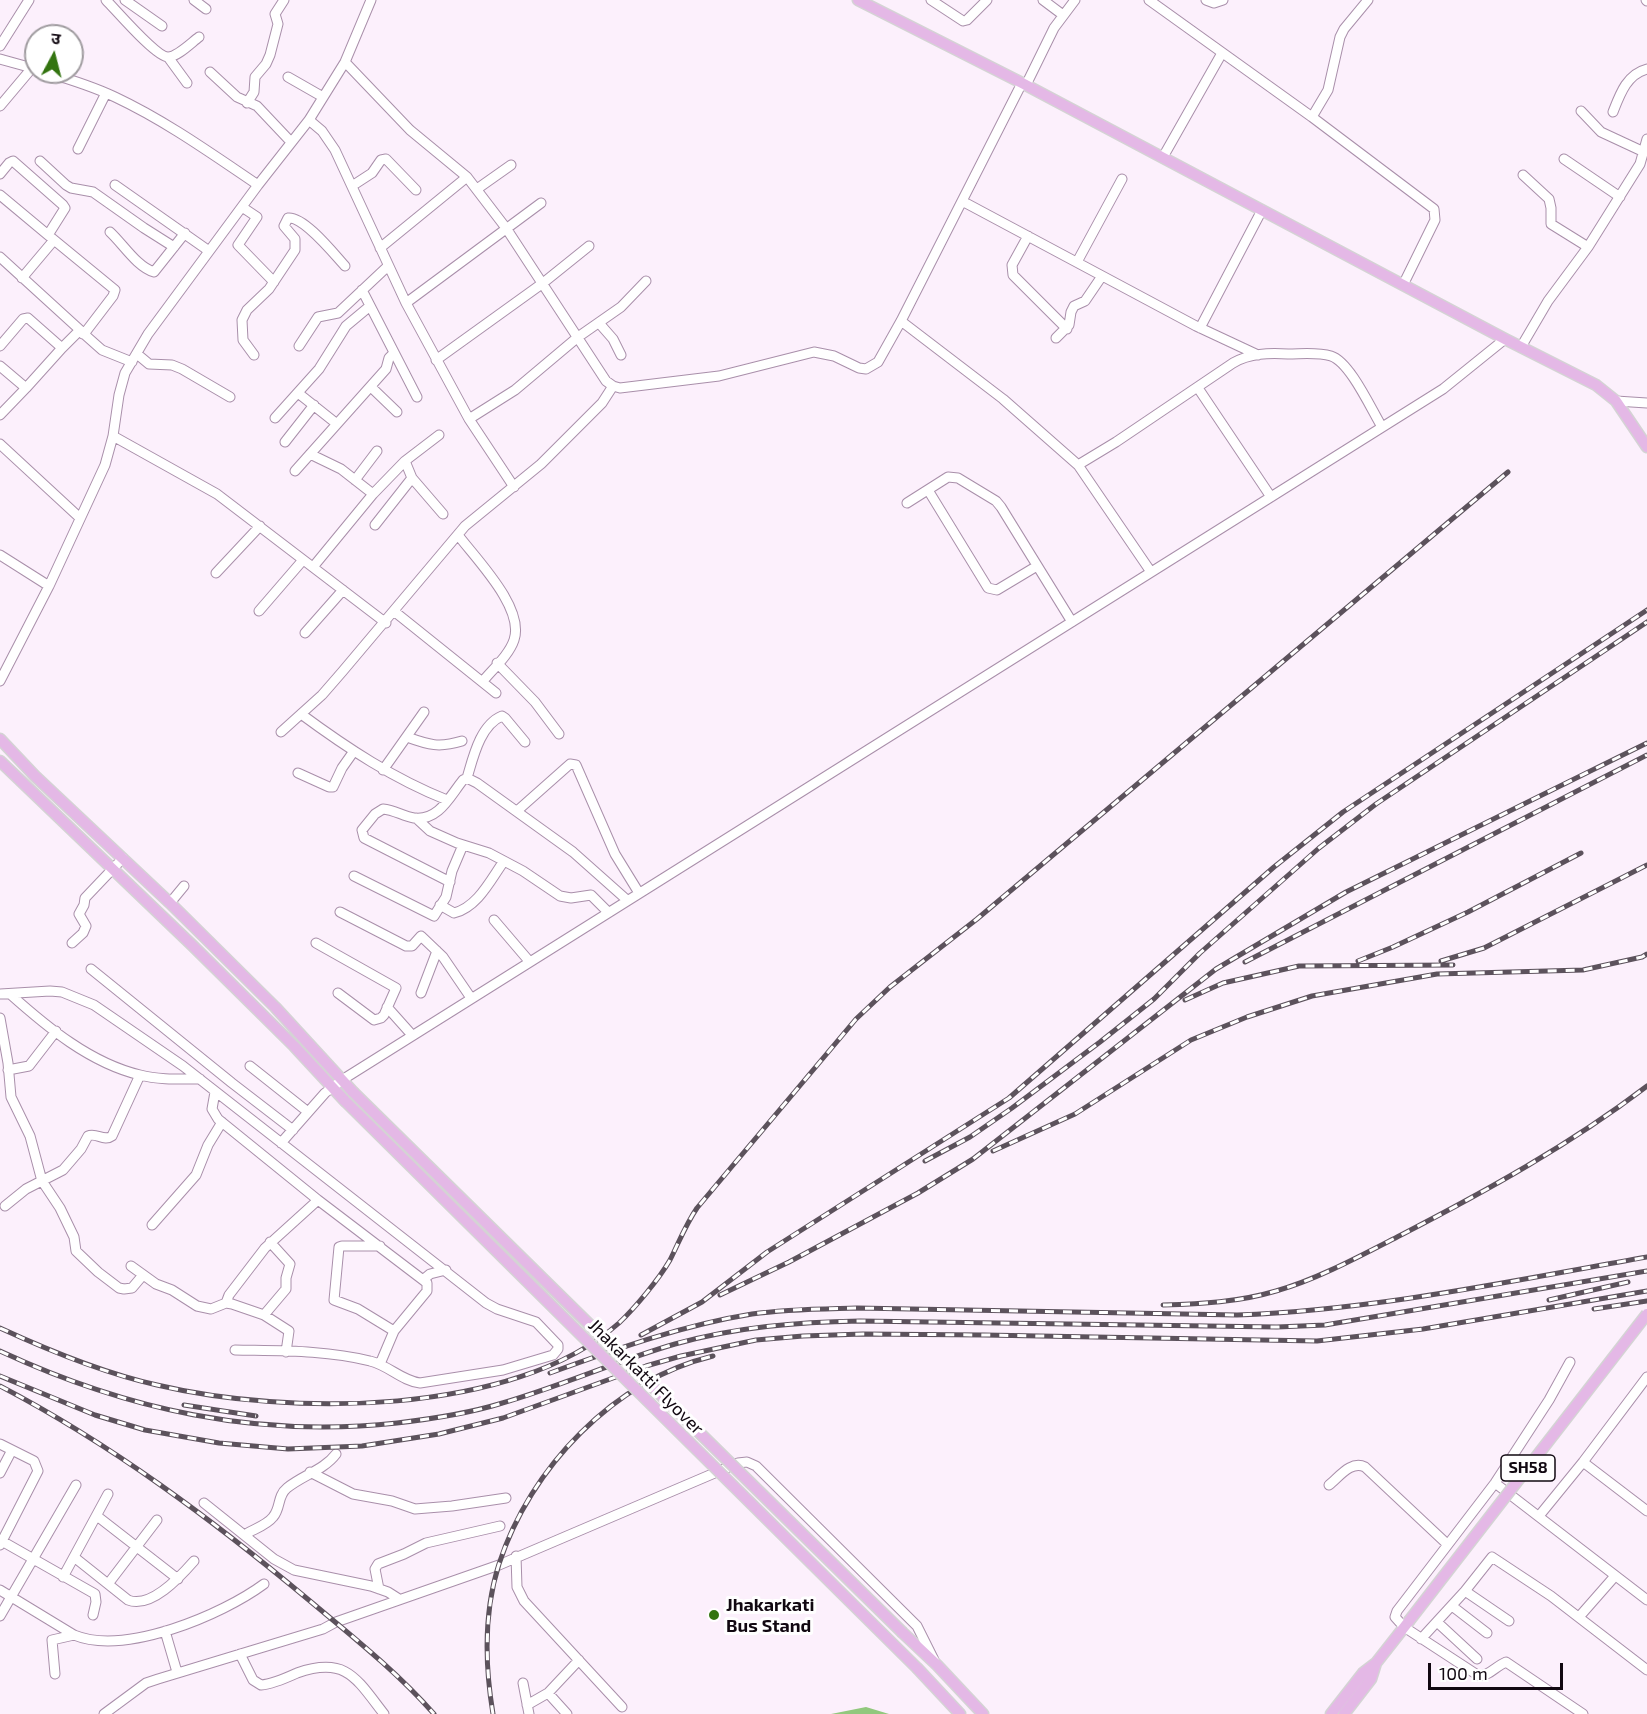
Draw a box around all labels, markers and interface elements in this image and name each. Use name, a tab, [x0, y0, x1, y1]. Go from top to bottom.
north arrow	[24, 24, 84, 84]
text: उ	[50, 28, 62, 48]
street label: Jhakarkatti Flyover	[584, 1315, 708, 1439]
road number: SH58	[1501, 1455, 1555, 1481]
place label: Jhakarkati Bus Stand	[726, 1594, 814, 1636]
marker: Jhakarkati Bus Stand	[707, 1608, 721, 1622]
scale bar	[1431, 1651, 1566, 1689]
text: 100 m	[1439, 1662, 1488, 1684]

